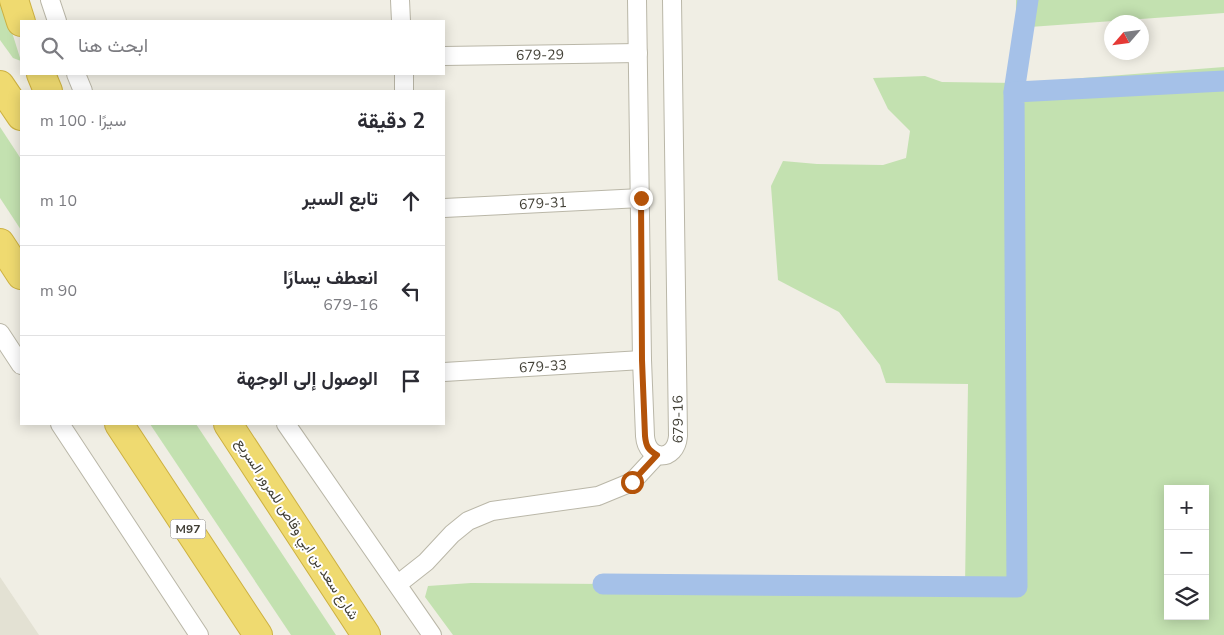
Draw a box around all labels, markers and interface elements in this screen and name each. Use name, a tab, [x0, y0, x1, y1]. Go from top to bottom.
north arrow	[1104, 15, 1149, 60]
search box	[20, 20, 445, 75]
text: ابحث هنا	[78, 33, 148, 59]
icon: search	[38, 34, 66, 62]
street label: 679-29	[516, 45, 564, 64]
text: 2 دقيقة	[357, 107, 425, 135]
text: سيرًا · 100 m	[40, 110, 126, 132]
text: تابع السير	[302, 186, 378, 212]
icon: ahead	[397, 187, 425, 215]
route end	[630, 187, 653, 210]
text: 10 m	[40, 190, 77, 212]
street label: 679-31	[518, 192, 567, 214]
text: انعطف يسارًا	[283, 265, 378, 291]
icon: left	[397, 277, 425, 305]
text: 90 m	[40, 280, 77, 302]
text: 679-16	[323, 294, 378, 316]
street label: 679-33	[518, 355, 567, 377]
text: الوصول إلى الوجهة	[236, 366, 378, 392]
icon: arrive	[397, 367, 425, 395]
street label: 679-16	[668, 395, 688, 445]
street label: شارع سعد بن ابي وقاص للمرور السريع	[229, 435, 363, 624]
route start	[621, 471, 644, 494]
map controls	[1164, 485, 1209, 620]
button: +	[1164, 485, 1209, 530]
road number: M97	[170, 520, 206, 538]
button: −	[1164, 530, 1209, 575]
button: layers	[1164, 575, 1209, 620]

